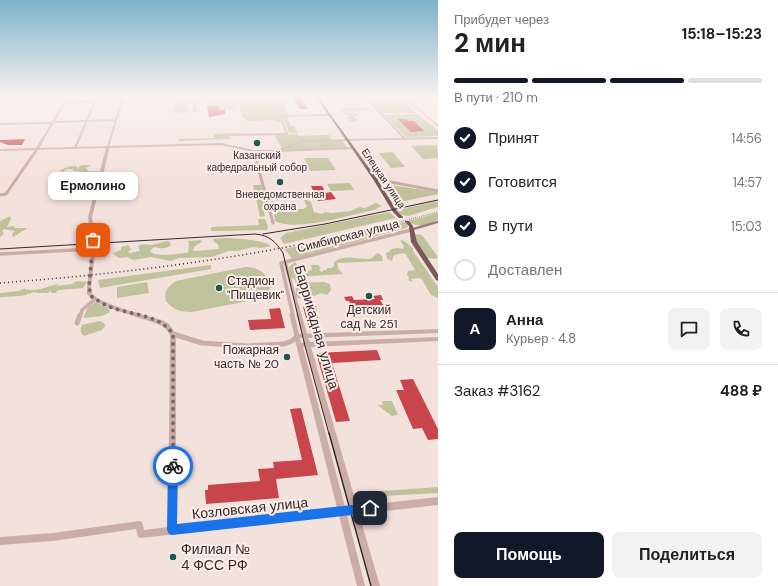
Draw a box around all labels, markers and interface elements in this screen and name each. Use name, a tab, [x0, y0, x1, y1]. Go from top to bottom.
text: Прибудет через	[454, 11, 549, 28]
text: 15:18–15:23	[682, 24, 762, 44]
text: 2 мин	[454, 26, 526, 60]
text: В пути · 210 m	[454, 89, 538, 106]
icon: check	[454, 127, 476, 149]
text: Принят	[488, 128, 539, 148]
text: 14:56	[731, 130, 762, 147]
marker: Казанский кафедральный собор	[252, 138, 262, 148]
street label: Елецкая улица	[359, 146, 409, 211]
place label: Казанский кафедральный собор	[207, 149, 308, 174]
icon: check	[454, 171, 476, 193]
callout: Ермолино	[48, 172, 138, 200]
text: Готовится	[488, 172, 557, 192]
text: 14:57	[733, 174, 762, 191]
text: Ермолино	[60, 177, 126, 194]
marker: Вневедомственная охрана	[275, 177, 285, 187]
place label: Вневедомственная охрана	[236, 188, 324, 213]
icon: check	[454, 215, 476, 237]
street label: Симбирская улица	[295, 216, 401, 256]
text: В пути	[488, 216, 533, 236]
text: 15:03	[731, 218, 762, 235]
pin	[76, 223, 110, 257]
icon: bag	[82, 229, 104, 251]
text: Доставлен	[488, 260, 562, 280]
street label: Баррикадная улица	[291, 263, 343, 391]
place label: Стадион "Пищевик"	[227, 273, 285, 303]
marker: Стадион "Пищевик"	[214, 283, 224, 293]
marker: Детский сад № 251	[364, 291, 374, 301]
place label: Детский сад № 251	[341, 302, 397, 332]
button: chat	[668, 308, 710, 350]
button: phone	[720, 308, 762, 350]
text: Анна	[506, 310, 543, 330]
text: А	[470, 319, 480, 339]
text: Курьер · 4.8	[506, 330, 576, 347]
place label: Пожарная часть № 20	[214, 342, 279, 372]
marker: Пожарная часть № 20	[282, 352, 292, 362]
text: Заказ #3162	[454, 381, 540, 401]
text: 488 ₽	[720, 381, 762, 401]
courier	[153, 446, 193, 486]
icon: bike	[162, 455, 184, 477]
pin	[353, 491, 387, 525]
street label: Козловская улица	[191, 493, 309, 523]
icon: home	[359, 497, 381, 519]
button: Помощь	[454, 532, 604, 578]
button: Поделиться	[612, 532, 762, 578]
place label: Филиал № 4 ФСС РФ	[181, 540, 250, 574]
marker: Филиал № 4 ФСС РФ	[168, 552, 178, 562]

